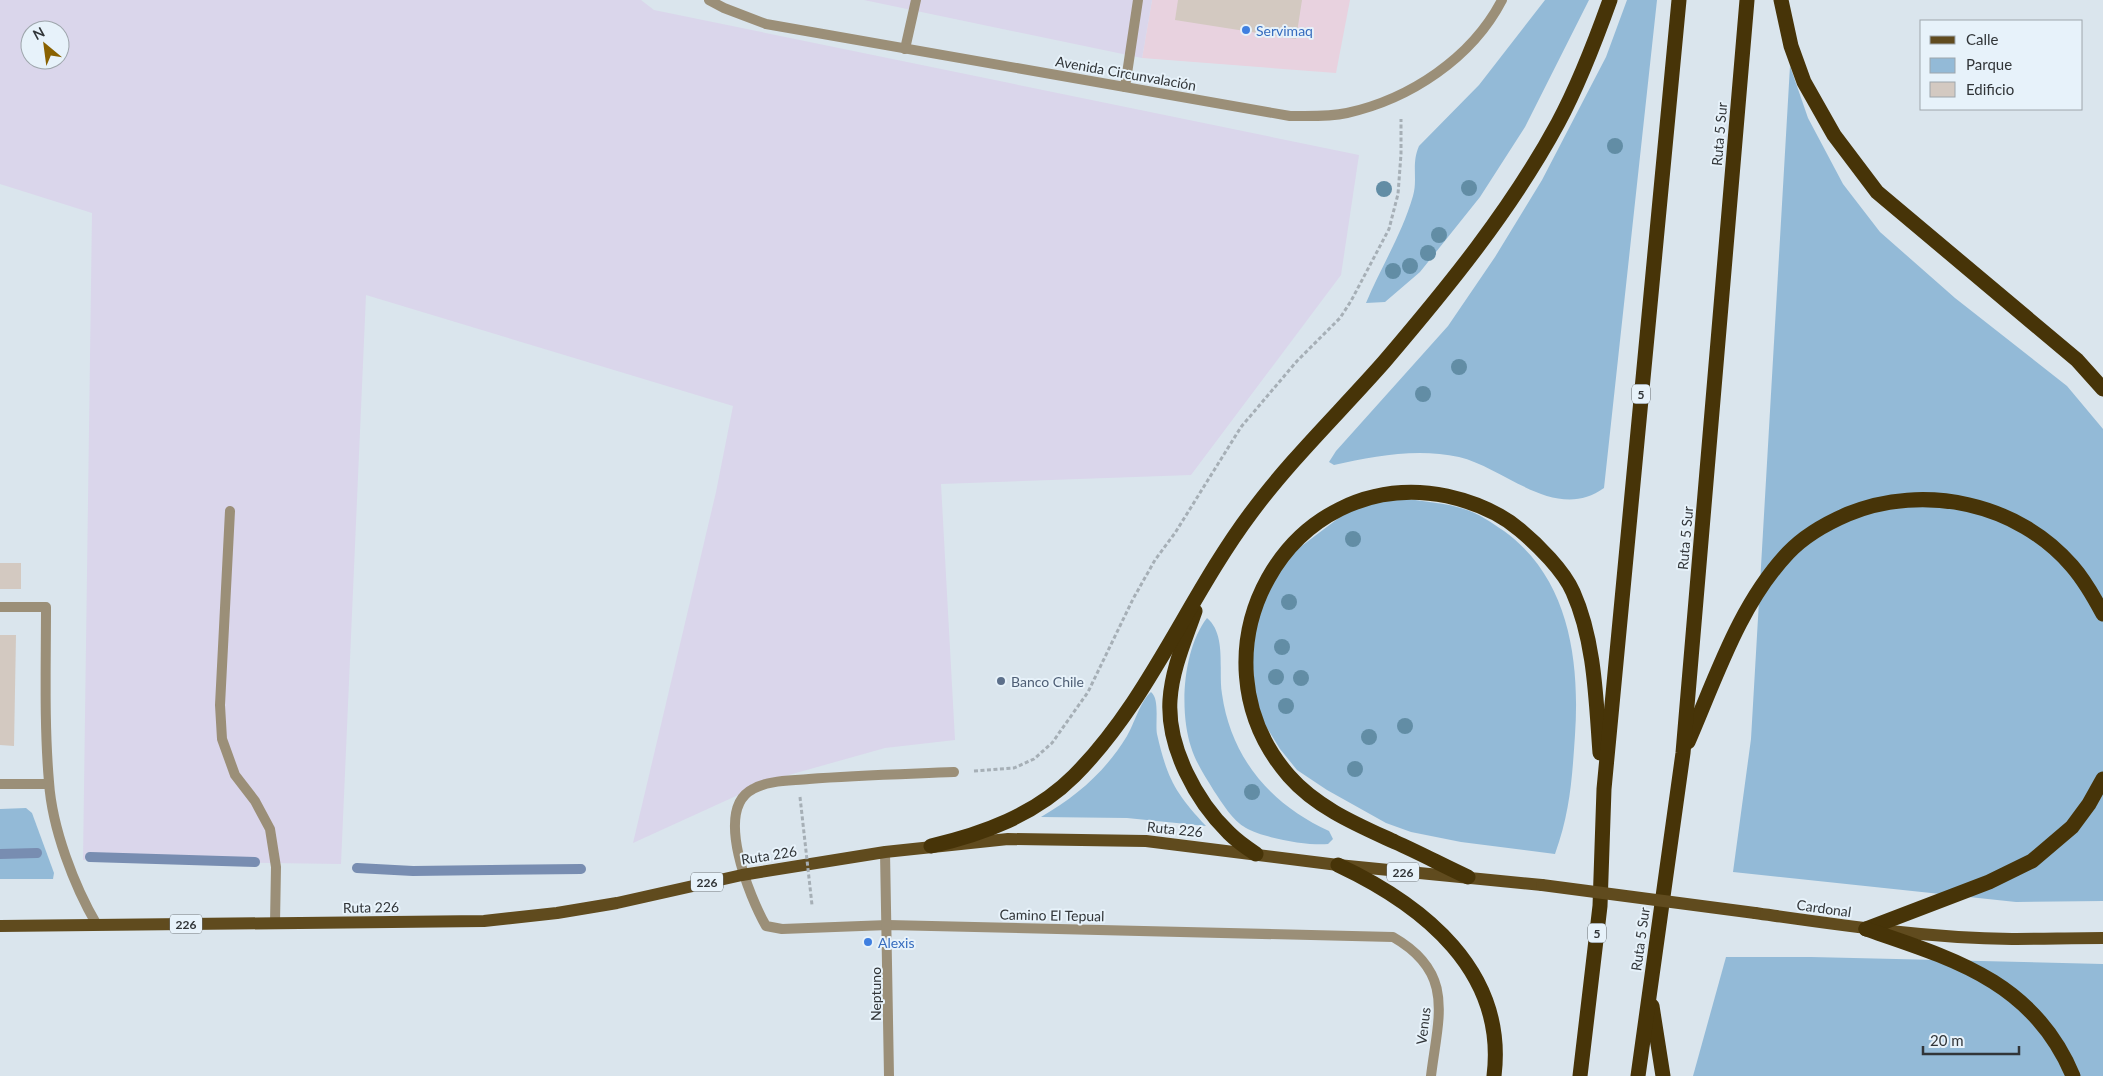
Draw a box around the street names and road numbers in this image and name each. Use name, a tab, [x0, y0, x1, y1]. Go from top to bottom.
street label: Avenida Circunvalación	[1054, 52, 1198, 94]
street label: Ruta 5 Sur	[1708, 101, 1730, 167]
road number: 5	[1632, 384, 1650, 404]
street label: Ruta 5 Sur	[1674, 505, 1696, 571]
street label: Ruta 226	[1146, 818, 1204, 840]
street label: Ruta 226	[740, 842, 798, 868]
road number: 226	[1387, 862, 1419, 882]
road number: 226	[691, 872, 723, 892]
street label: Cardonal	[1796, 896, 1852, 920]
street label: Ruta 226	[343, 898, 399, 916]
street label: Camino El Tepual	[999, 906, 1105, 924]
street label: Ruta 5 Sur	[1627, 906, 1653, 972]
road number: 226	[170, 914, 202, 934]
road number: 5	[1588, 924, 1606, 942]
street label: Neptuno	[867, 967, 884, 1021]
street label: Venus	[1412, 1006, 1434, 1046]

